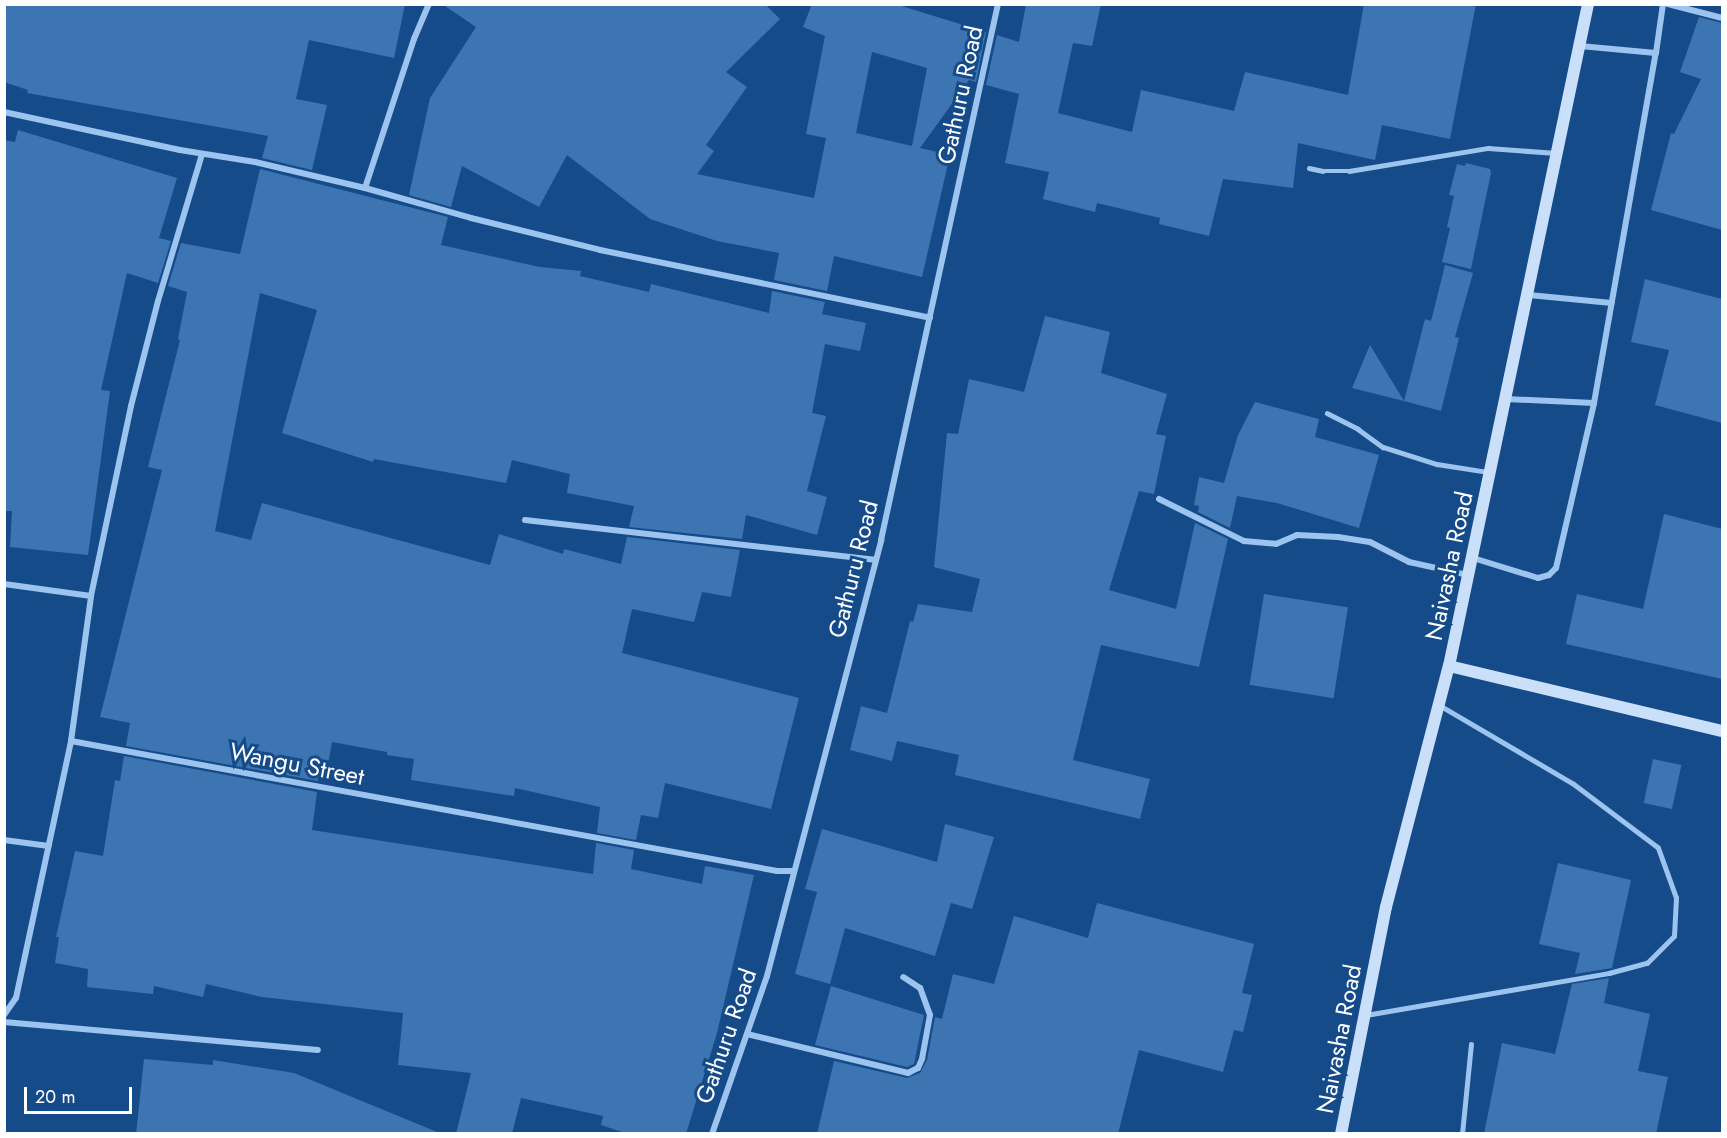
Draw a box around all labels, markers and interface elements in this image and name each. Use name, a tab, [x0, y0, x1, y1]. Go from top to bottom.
street label: Gathuru Road	[931, 23, 989, 167]
street label: Naivasha Road	[1419, 489, 1479, 643]
street label: Gathuru Road	[822, 497, 884, 641]
street label: Wangu Street	[227, 737, 367, 791]
street label: Naivasha Road	[1310, 962, 1368, 1116]
street label: Gathuru Road	[689, 965, 763, 1107]
scale bar	[27, 1075, 135, 1113]
text: 20 m	[35, 1084, 75, 1110]

